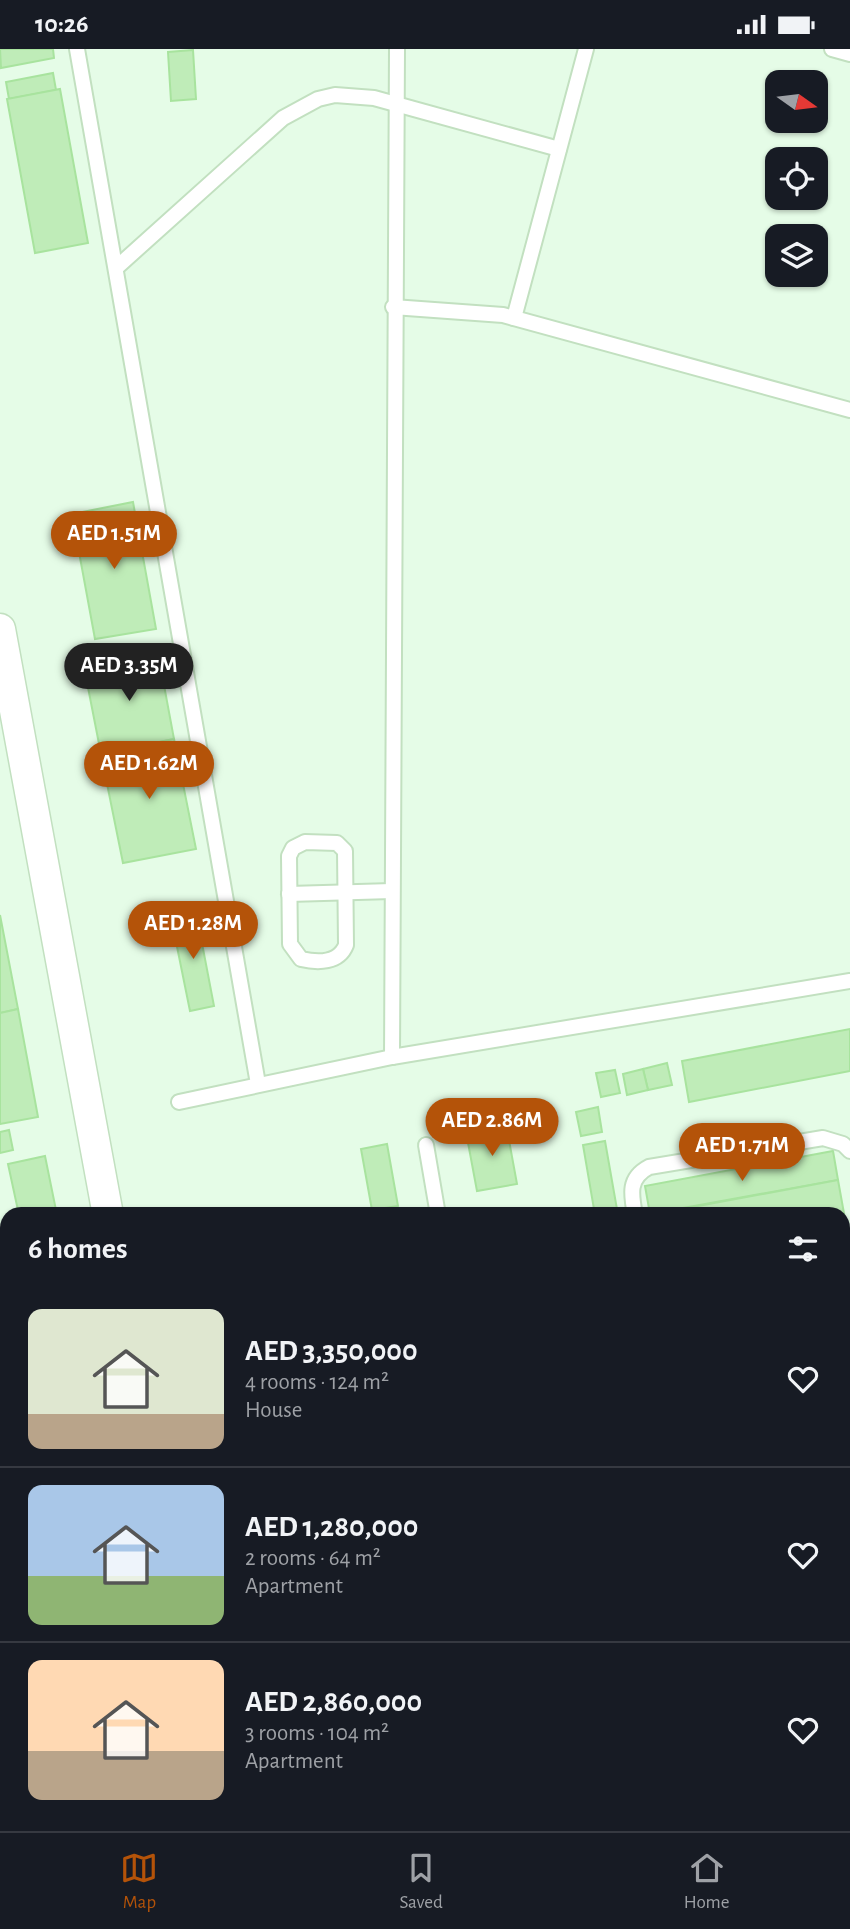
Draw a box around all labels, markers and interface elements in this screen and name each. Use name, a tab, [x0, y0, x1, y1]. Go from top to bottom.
text: 10:26	[35, 11, 89, 37]
north arrow	[765, 70, 828, 133]
map controls	[765, 70, 828, 287]
button: locate	[765, 147, 828, 210]
button: layers	[765, 224, 828, 287]
pin: AED 1.51M	[34, 511, 194, 571]
text: AED 1.51M	[67, 522, 161, 545]
pin: AED 3.35M	[49, 643, 209, 703]
text: AED 3.35M	[80, 654, 178, 677]
pin: AED 1.62M	[69, 741, 229, 801]
text: AED 1.62M	[100, 752, 198, 775]
pin: AED 1.28M	[113, 901, 273, 961]
text: AED 1.28M	[144, 912, 242, 935]
pin: AED 2.86M	[412, 1099, 572, 1158]
text: AED 2.86M	[442, 1109, 542, 1132]
pin: AED 1.71M	[662, 1123, 822, 1183]
text: AED 1.71M	[695, 1134, 789, 1157]
icon: filters	[784, 1230, 822, 1268]
text: 6 homes	[28, 1234, 128, 1264]
text: AED 3,350,000	[245, 1336, 418, 1366]
icon: home	[84, 1337, 168, 1421]
icon: heart	[784, 1360, 822, 1398]
text: 4 rooms · 124 m²	[245, 1371, 389, 1394]
text: House	[245, 1399, 302, 1422]
text: AED 1,280,000	[245, 1512, 418, 1542]
icon: home	[84, 1513, 168, 1597]
icon: heart	[784, 1536, 822, 1574]
text: 2 rooms · 64 m²	[245, 1547, 381, 1570]
text: Apartment	[245, 1575, 343, 1598]
text: AED 2,860,000	[245, 1687, 422, 1717]
icon: home	[84, 1688, 168, 1772]
icon: heart	[784, 1711, 822, 1749]
text: 3 rooms · 104 m²	[245, 1722, 389, 1745]
text: Apartment	[245, 1750, 343, 1773]
tab: Map	[120, 1849, 158, 1914]
tab: Saved	[399, 1849, 443, 1914]
tab: Home	[684, 1849, 730, 1914]

